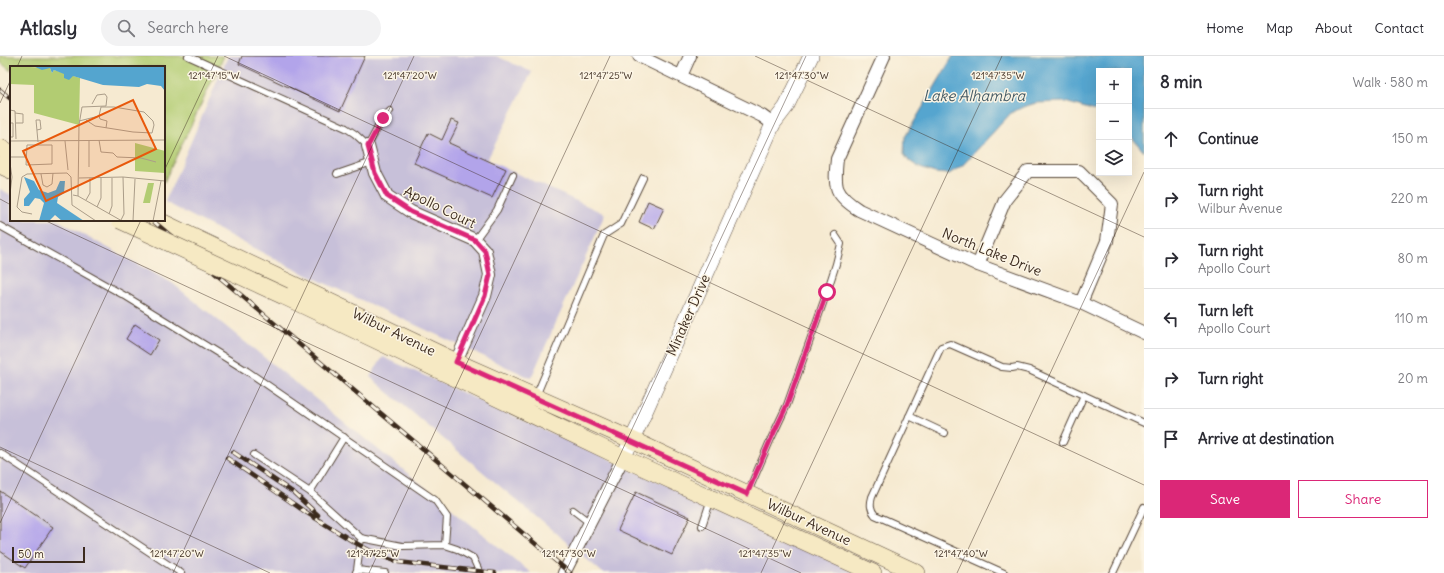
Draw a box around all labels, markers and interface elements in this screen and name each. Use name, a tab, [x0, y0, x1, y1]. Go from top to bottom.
search box	[101, 10, 381, 46]
text: Atlasly	[20, 16, 77, 40]
icon: search	[115, 17, 137, 39]
text: Search here	[147, 18, 229, 37]
text: Home	[1206, 19, 1244, 37]
text: Map	[1266, 19, 1293, 37]
text: About	[1315, 19, 1353, 37]
text: Contact	[1375, 19, 1424, 37]
inset map	[10, 66, 165, 221]
map controls	[1096, 68, 1132, 176]
button: +	[1096, 68, 1132, 104]
text: 121°47'15"W	[188, 69, 240, 82]
text: 121°47'20"W	[383, 69, 437, 82]
text: 121°47'25"W	[580, 69, 632, 82]
text: 121°47'30"W	[775, 69, 829, 82]
text: 121°47'35"W	[972, 69, 1024, 82]
text: 8 min	[1160, 71, 1202, 93]
text: Walk · 580 m	[1353, 74, 1428, 91]
water label: Lake Alhambra	[923, 86, 1026, 105]
button: −	[1096, 104, 1132, 140]
route end	[374, 109, 392, 127]
icon: ahead	[1160, 128, 1182, 150]
text: Continue	[1198, 129, 1259, 148]
text: 150 m	[1392, 130, 1428, 147]
button: layers	[1096, 140, 1132, 176]
text: Turn right	[1198, 181, 1263, 200]
street label: Apollo Court	[401, 182, 479, 232]
icon: right	[1160, 188, 1182, 210]
text: 220 m	[1391, 190, 1428, 207]
text: Wilbur Avenue	[1198, 200, 1282, 217]
street label: North Lake Drive	[940, 224, 1044, 280]
text: Turn right	[1198, 241, 1263, 260]
icon: right	[1160, 248, 1182, 270]
text: 80 m	[1397, 250, 1428, 267]
text: Apollo Court	[1198, 260, 1270, 277]
street label: Minaker Drive	[662, 271, 714, 359]
route start	[818, 283, 836, 301]
text: Turn left	[1198, 301, 1253, 320]
street label: Wilbur Avenue	[349, 304, 439, 360]
icon: left	[1160, 308, 1182, 330]
text: 110 m	[1395, 310, 1428, 327]
text: Apollo Court	[1198, 320, 1270, 337]
icon: right	[1160, 368, 1182, 390]
text: Turn right	[1198, 369, 1263, 388]
text: 20 m	[1398, 370, 1428, 387]
icon: arrive	[1160, 428, 1182, 450]
text: Arrive at destination	[1198, 429, 1334, 448]
button: Save	[1160, 480, 1290, 518]
button: Share	[1298, 480, 1428, 518]
street label: Wilbur Avenue	[764, 495, 854, 549]
scale bar	[12, 545, 85, 564]
text: 50 m	[18, 547, 44, 561]
text: 121°47'20"W	[150, 547, 204, 560]
text: 121°47'25"W	[347, 547, 399, 560]
text: 121°47'30"W	[542, 547, 596, 560]
text: 121°47'35"W	[739, 547, 791, 560]
text: 121°47'40"W	[934, 547, 988, 560]

